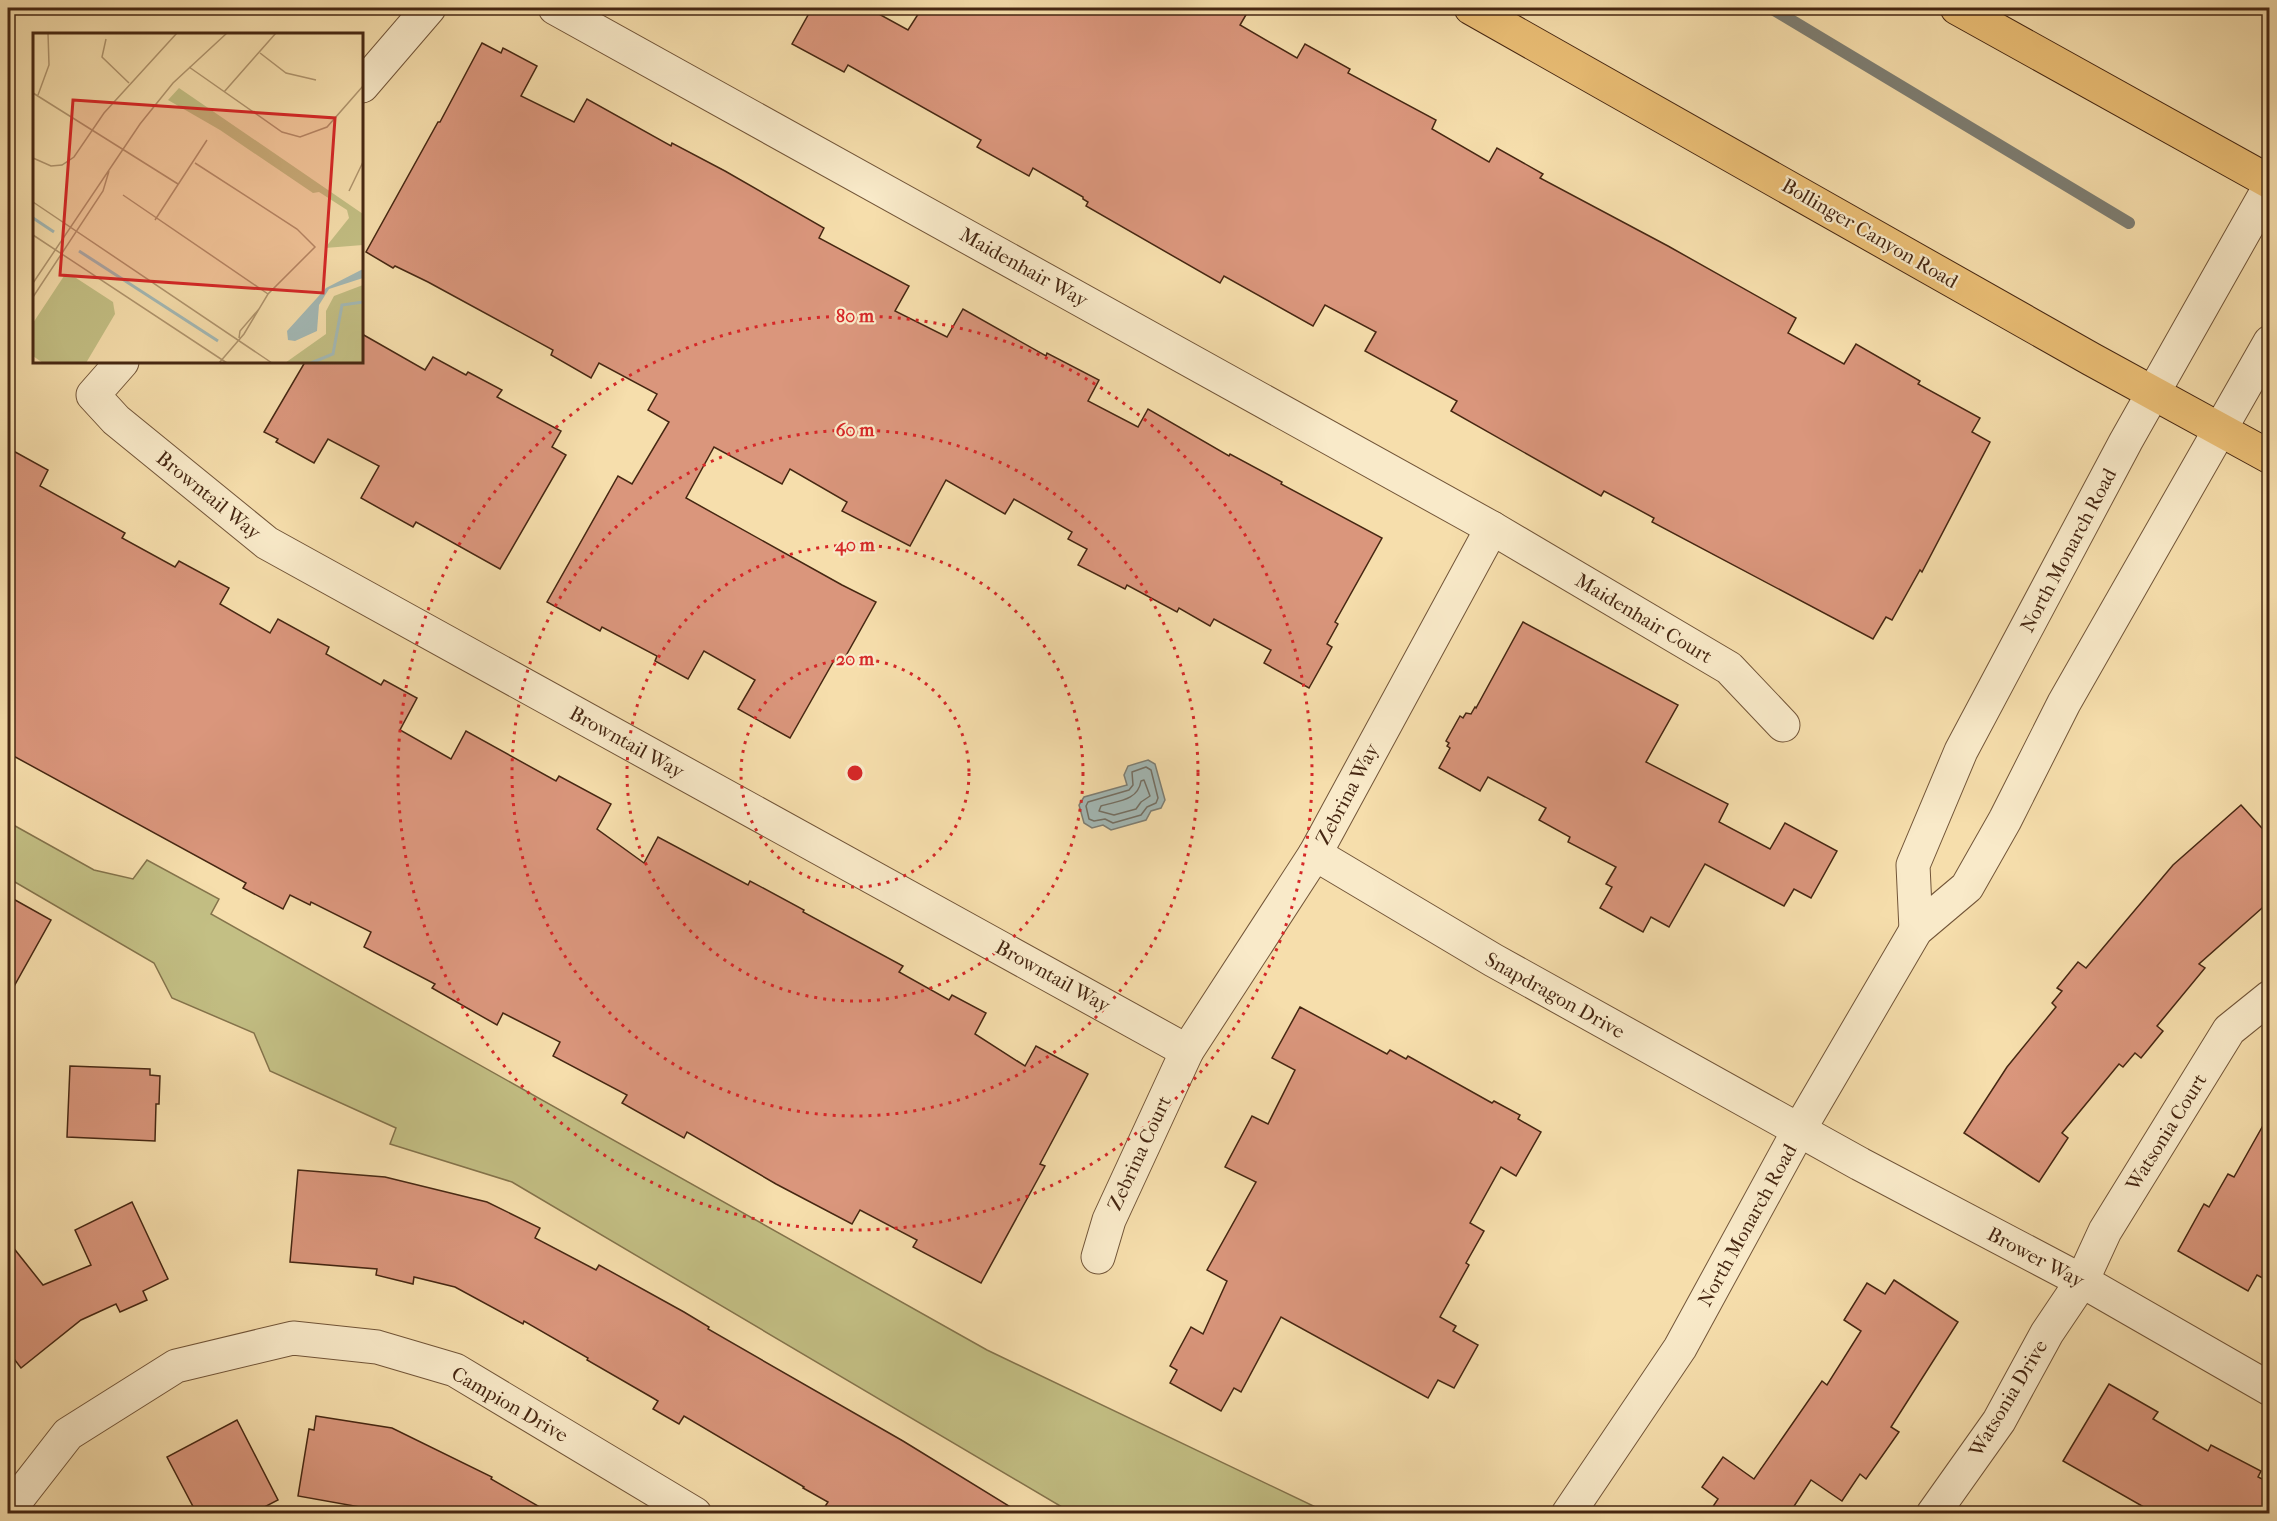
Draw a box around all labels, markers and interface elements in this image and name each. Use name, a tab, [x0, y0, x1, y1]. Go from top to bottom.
inset map	[33, 33, 363, 363]
street label: Bollinger Canyon Road	[1778, 174, 1963, 294]
street label: Maidenhair Way	[956, 223, 1093, 313]
text: 80 m	[836, 306, 875, 327]
text: 60 m	[836, 420, 875, 441]
street label: Browntail Way	[152, 446, 266, 545]
street label: North Monarch Road	[2016, 463, 2122, 636]
text: 40 m	[834, 535, 876, 556]
street label: Maidenhair Court	[1571, 569, 1716, 668]
text: 20 m	[836, 649, 875, 670]
street label: Browntail Way	[565, 701, 689, 784]
street label: Zebrina Way	[1311, 739, 1384, 849]
centre of rings	[845, 763, 865, 783]
street label: Browntail Way	[991, 935, 1115, 1018]
street label: Snapdragon Drive	[1481, 948, 1629, 1043]
street label: Watsonia Court	[2121, 1070, 2212, 1196]
street label: Zebrina Court	[1103, 1092, 1176, 1214]
street label: North Monarch Road	[1693, 1139, 1802, 1311]
street label: Brower Way	[1984, 1222, 2089, 1293]
street label: Watsonia Drive	[1964, 1336, 2052, 1462]
street label: Campion Drive	[447, 1362, 572, 1447]

